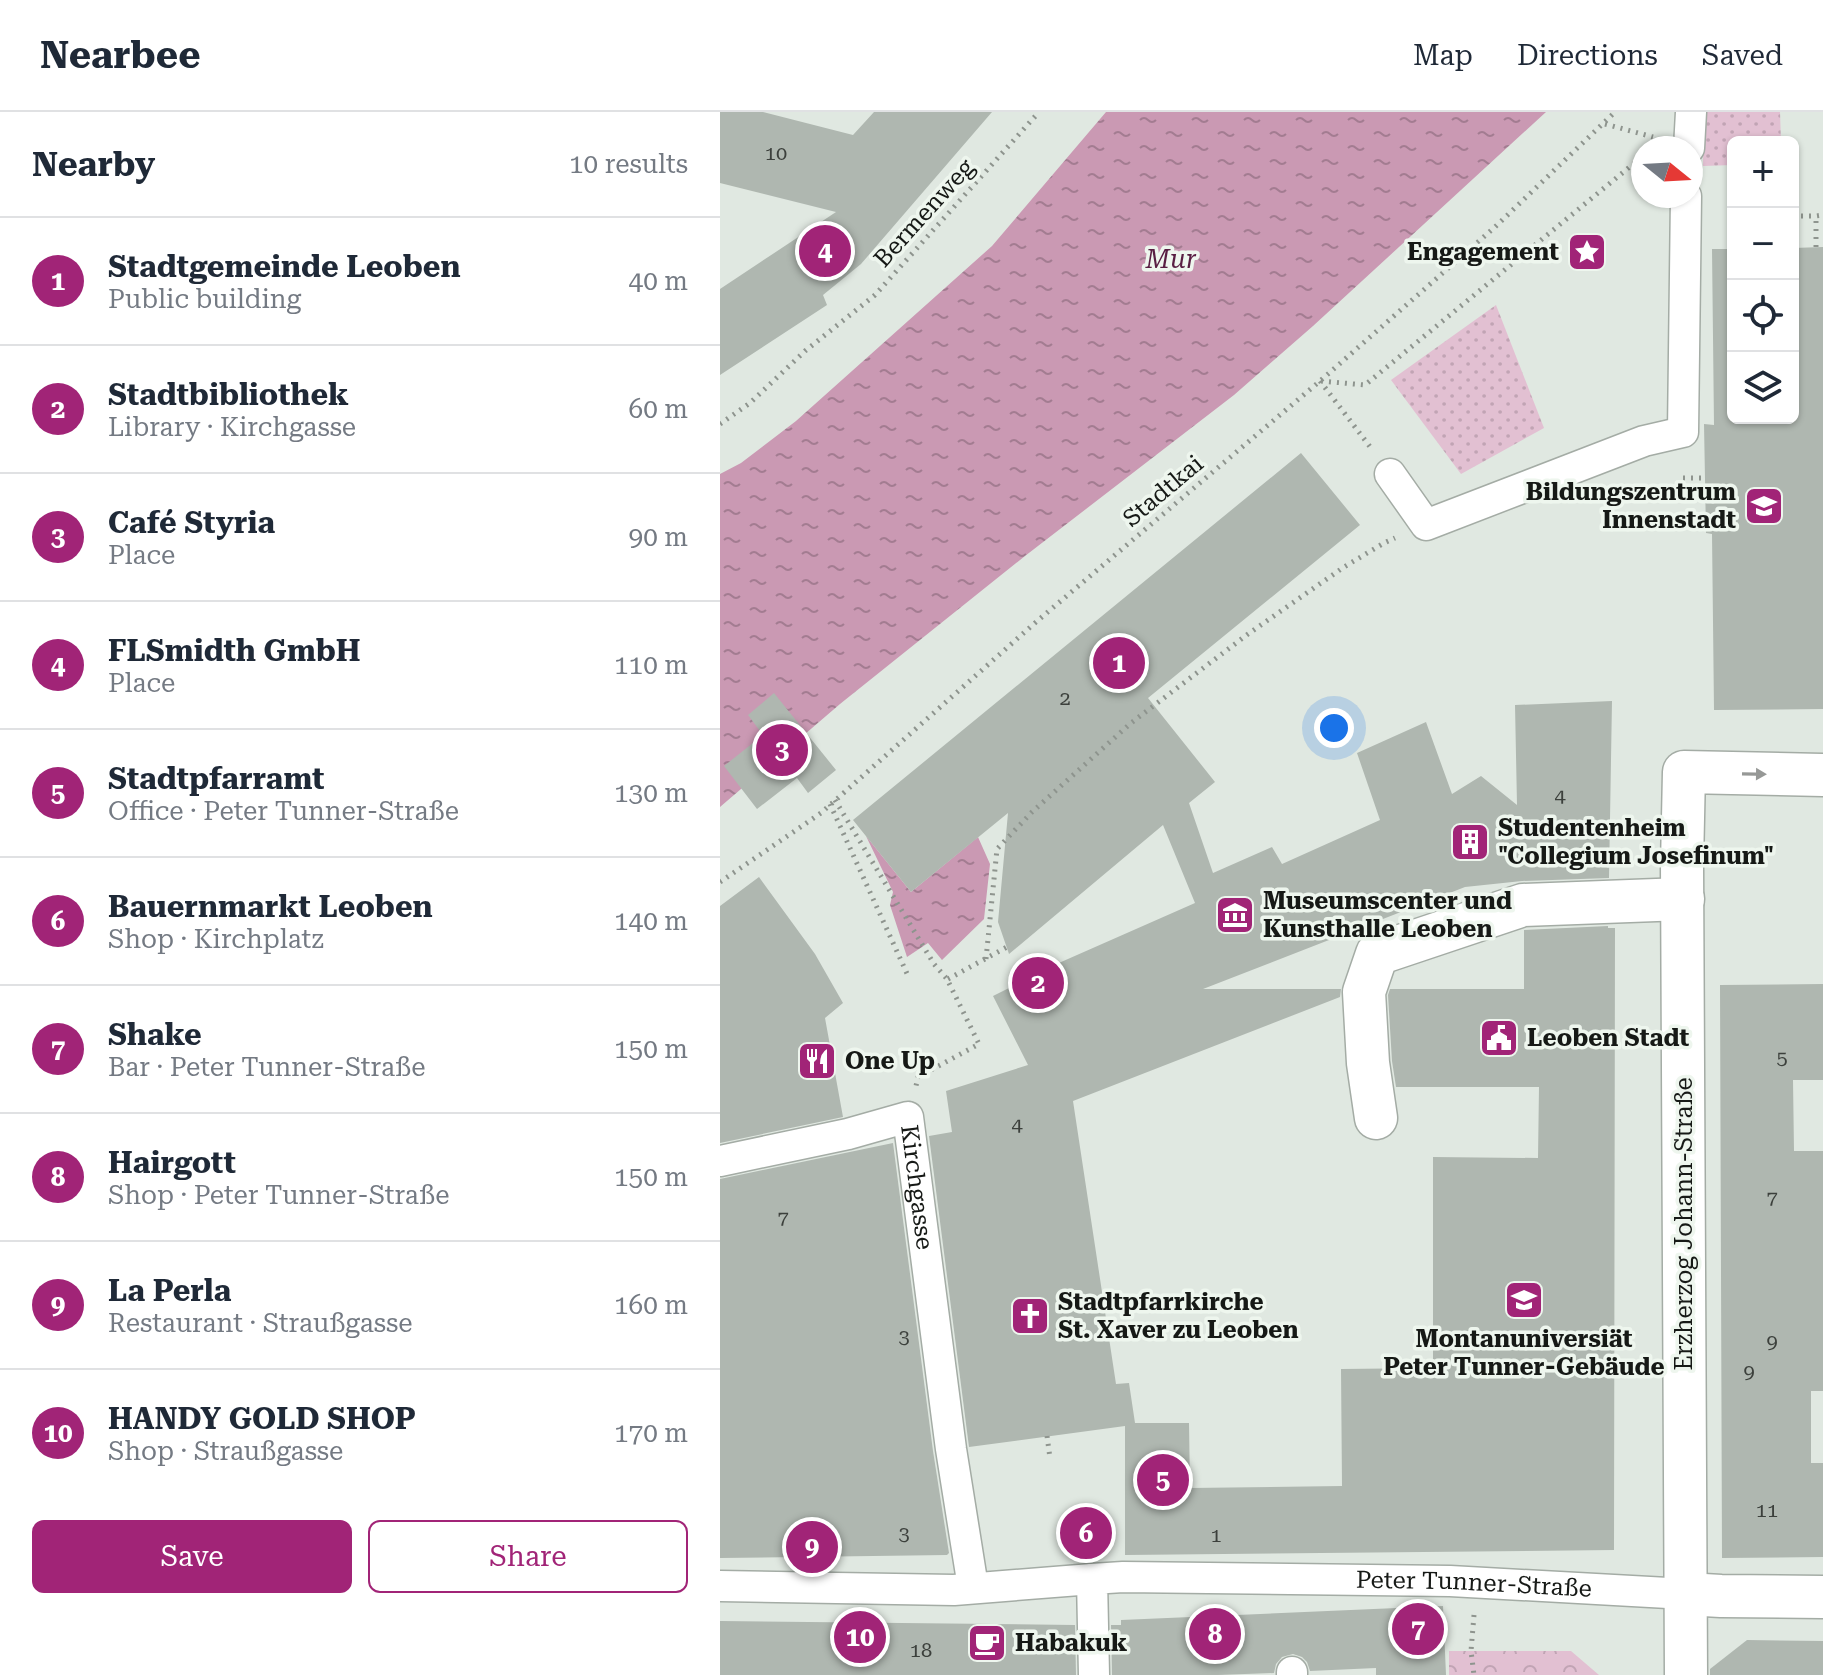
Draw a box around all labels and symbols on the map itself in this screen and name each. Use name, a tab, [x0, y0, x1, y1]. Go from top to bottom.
north arrow	[1631, 136, 1703, 208]
house number: 10	[765, 141, 787, 165]
street label: Bermenweg	[868, 153, 980, 273]
pin: 4	[799, 221, 851, 281]
place icon: Engagement	[1566, 231, 1608, 273]
place label: Engagement	[1407, 238, 1559, 266]
water label: Mur	[1144, 244, 1197, 274]
street label: Stadtkai	[1117, 449, 1209, 533]
place label: Bildungszentrum Innenstadt	[1526, 478, 1736, 534]
school or university icon: Bildungszentrum Innenstadt	[1743, 485, 1785, 527]
pin: 1	[1093, 633, 1145, 693]
house number: 2	[1059, 686, 1071, 710]
your location	[1314, 708, 1354, 748]
pin: 3	[756, 720, 808, 780]
one-way arrow	[1742, 768, 1767, 780]
house number: 4	[1554, 783, 1566, 807]
place label: Studentenheim "Collegium Josefinum"	[1498, 814, 1774, 870]
building icon: Studentenheim "Collegium Josefinum"	[1449, 821, 1491, 863]
place label: Museumscenter und Kunsthalle Leoben	[1263, 887, 1512, 943]
museum icon: Museumscenter und Kunsthalle Leoben	[1214, 894, 1256, 936]
pin: 2	[1012, 953, 1064, 1013]
public building icon: Leoben Stadt	[1478, 1017, 1520, 1059]
place label: Leoben Stadt	[1527, 1024, 1689, 1052]
restaurant icon: One Up	[796, 1040, 838, 1082]
house number: 5	[1776, 1045, 1788, 1069]
place label: One Up	[845, 1047, 935, 1075]
street label: Erzherzog Johann-Straße	[1670, 1077, 1698, 1371]
house number: 4	[1011, 1112, 1023, 1136]
street label: Kirchgasse	[895, 1123, 939, 1251]
house number: 7	[1766, 1186, 1778, 1210]
house number: 7	[777, 1206, 789, 1230]
school or university icon: Montanuniversiät Peter Tunner-Gebäude	[1503, 1279, 1545, 1321]
place label: Stadtpfarrkirche St. Xaver zu Leoben	[1058, 1288, 1299, 1344]
church icon: Stadtpfarrkirche St. Xaver zu Leoben	[1009, 1295, 1051, 1337]
house number: 3	[898, 1324, 910, 1348]
place label: Montanuniversiät Peter Tunner-Gebäude	[1383, 1325, 1665, 1381]
house number: 9	[1766, 1329, 1778, 1353]
house number: 9	[1743, 1359, 1755, 1383]
pin: 5	[1137, 1450, 1189, 1510]
house number: 11	[1756, 1498, 1778, 1522]
pin: 6	[1060, 1503, 1112, 1563]
pin: 9	[786, 1517, 838, 1577]
house number: 3	[898, 1521, 910, 1545]
house number: 1	[1210, 1523, 1222, 1547]
street label: Peter Tunner-Straße	[1356, 1566, 1593, 1603]
pin: 7	[1392, 1599, 1444, 1659]
pin: 8	[1189, 1604, 1241, 1664]
pin: 10	[834, 1607, 886, 1667]
cafe icon: Habakuk	[966, 1622, 1008, 1664]
place label: Habakuk	[1015, 1629, 1128, 1657]
house number: 18	[910, 1638, 932, 1662]

